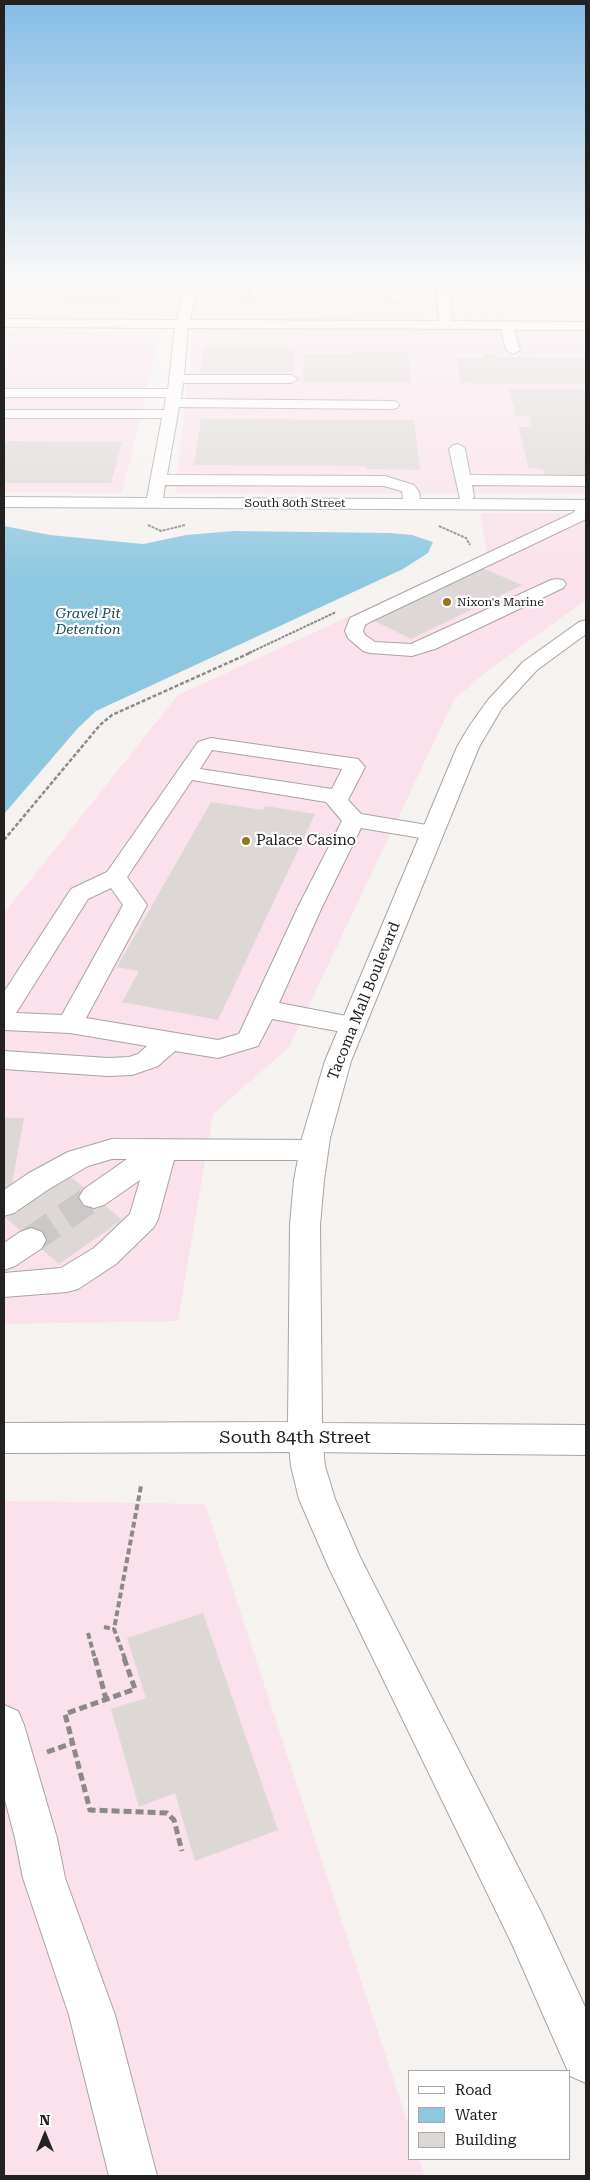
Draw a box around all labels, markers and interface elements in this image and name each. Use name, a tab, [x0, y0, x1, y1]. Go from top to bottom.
street label: South 80th Street	[245, 496, 345, 510]
place label: Nixon's Marine	[457, 595, 544, 609]
marker: Nixon's Marine	[441, 596, 453, 608]
water label: Gravel Pit Detention	[55, 606, 121, 638]
place label: Palace Casino	[256, 832, 356, 850]
marker: Palace Casino	[240, 835, 252, 847]
street label: Tacoma Mall Boulevard	[324, 919, 404, 1083]
street label: South 84th Street	[219, 1427, 371, 1449]
legend	[408, 2070, 570, 2160]
text: Road	[455, 2081, 492, 2099]
text: Water	[455, 2106, 497, 2124]
north arrow	[20, 2110, 70, 2160]
text: N	[40, 2112, 50, 2128]
text: Building	[455, 2131, 516, 2149]

